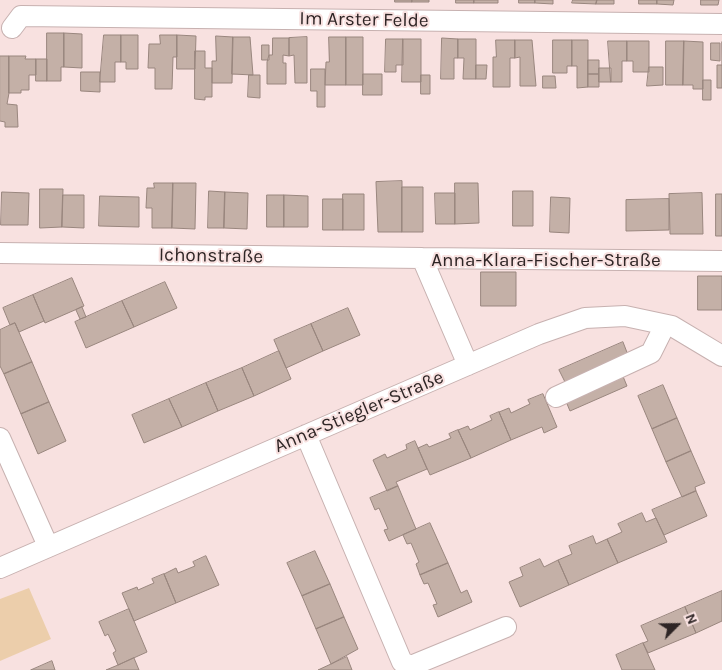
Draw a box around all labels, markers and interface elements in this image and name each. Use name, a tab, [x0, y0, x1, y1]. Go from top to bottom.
street label: Im Arster Felde	[299, 7, 429, 33]
street label: Ichonstraße	[159, 244, 263, 268]
street label: Anna-Klara-Fischer-Straße	[431, 250, 661, 272]
street label: Anna-Stiegler-Straße	[271, 366, 447, 458]
north arrow	[652, 600, 702, 650]
text: N	[681, 611, 701, 627]

